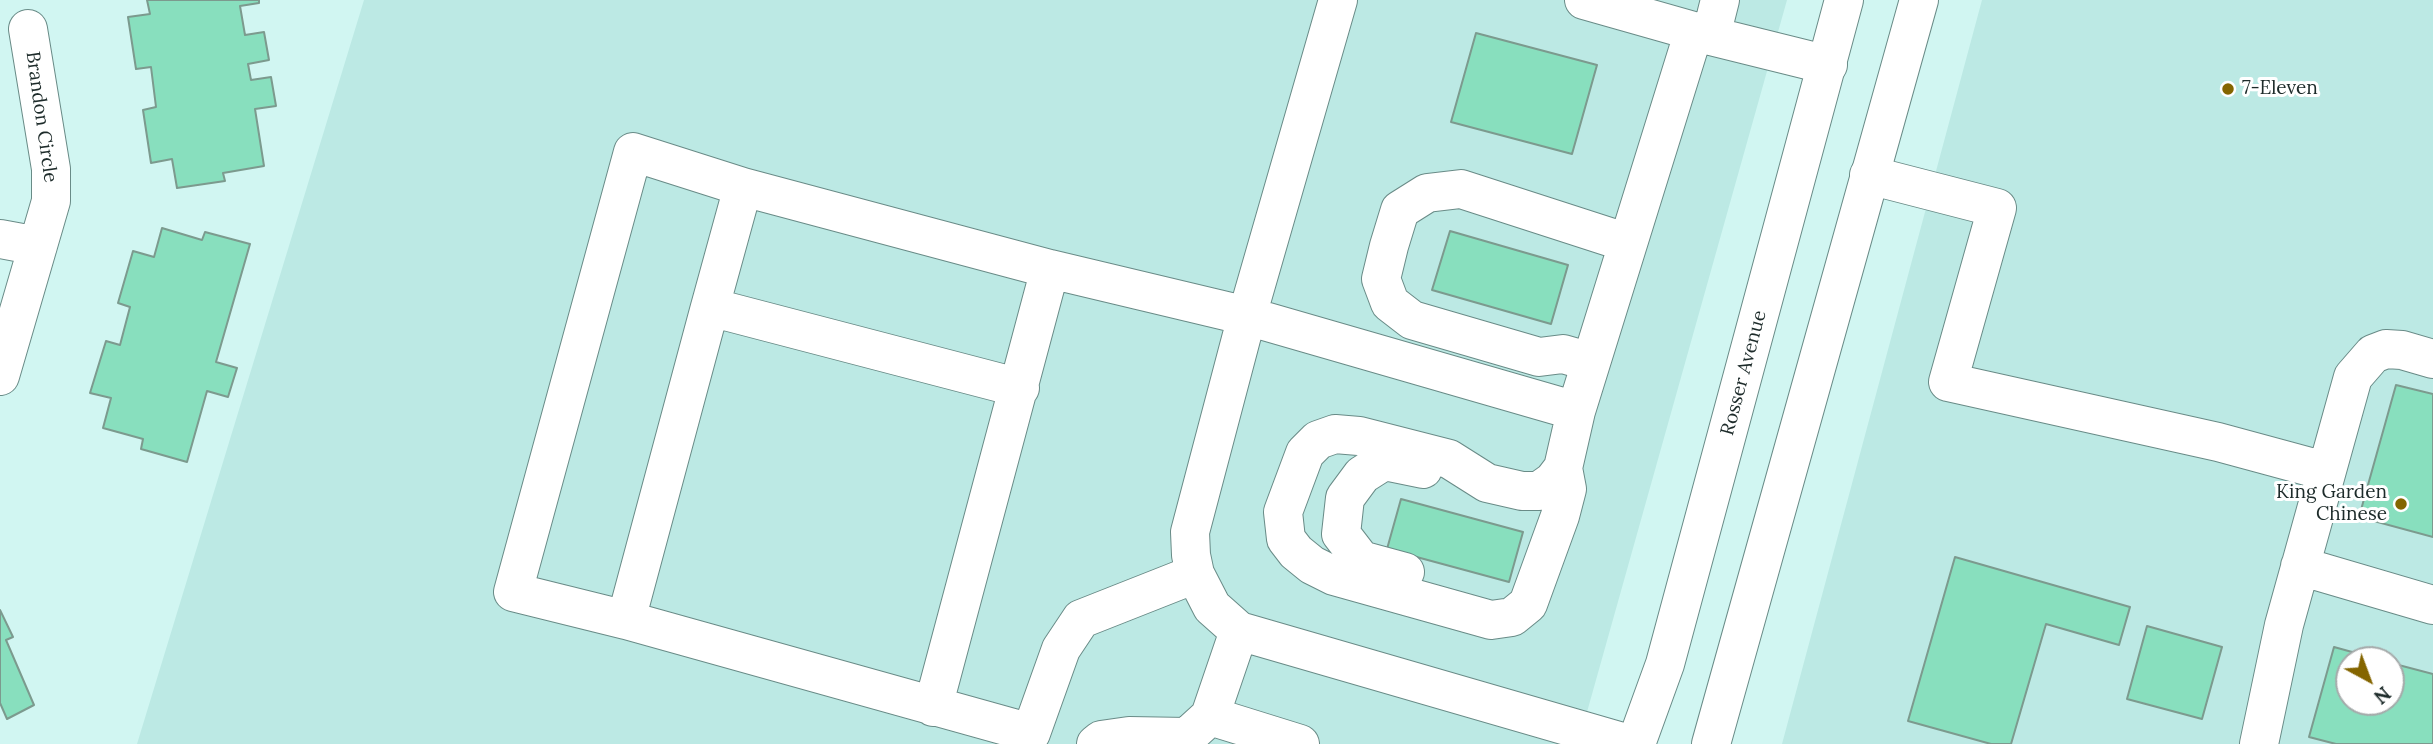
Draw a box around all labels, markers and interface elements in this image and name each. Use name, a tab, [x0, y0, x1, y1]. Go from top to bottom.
street label: Brandon Circle	[20, 50, 62, 184]
place label: 7-Eleven	[2242, 78, 2318, 100]
marker: 7-Eleven	[2220, 81, 2236, 97]
street label: Rosser Avenue	[1716, 308, 1772, 438]
place label: King Garden Chinese	[2276, 482, 2387, 526]
marker: King Garden Chinese	[2393, 496, 2409, 512]
north arrow	[2335, 646, 2405, 716]
text: N	[2369, 681, 2396, 709]

